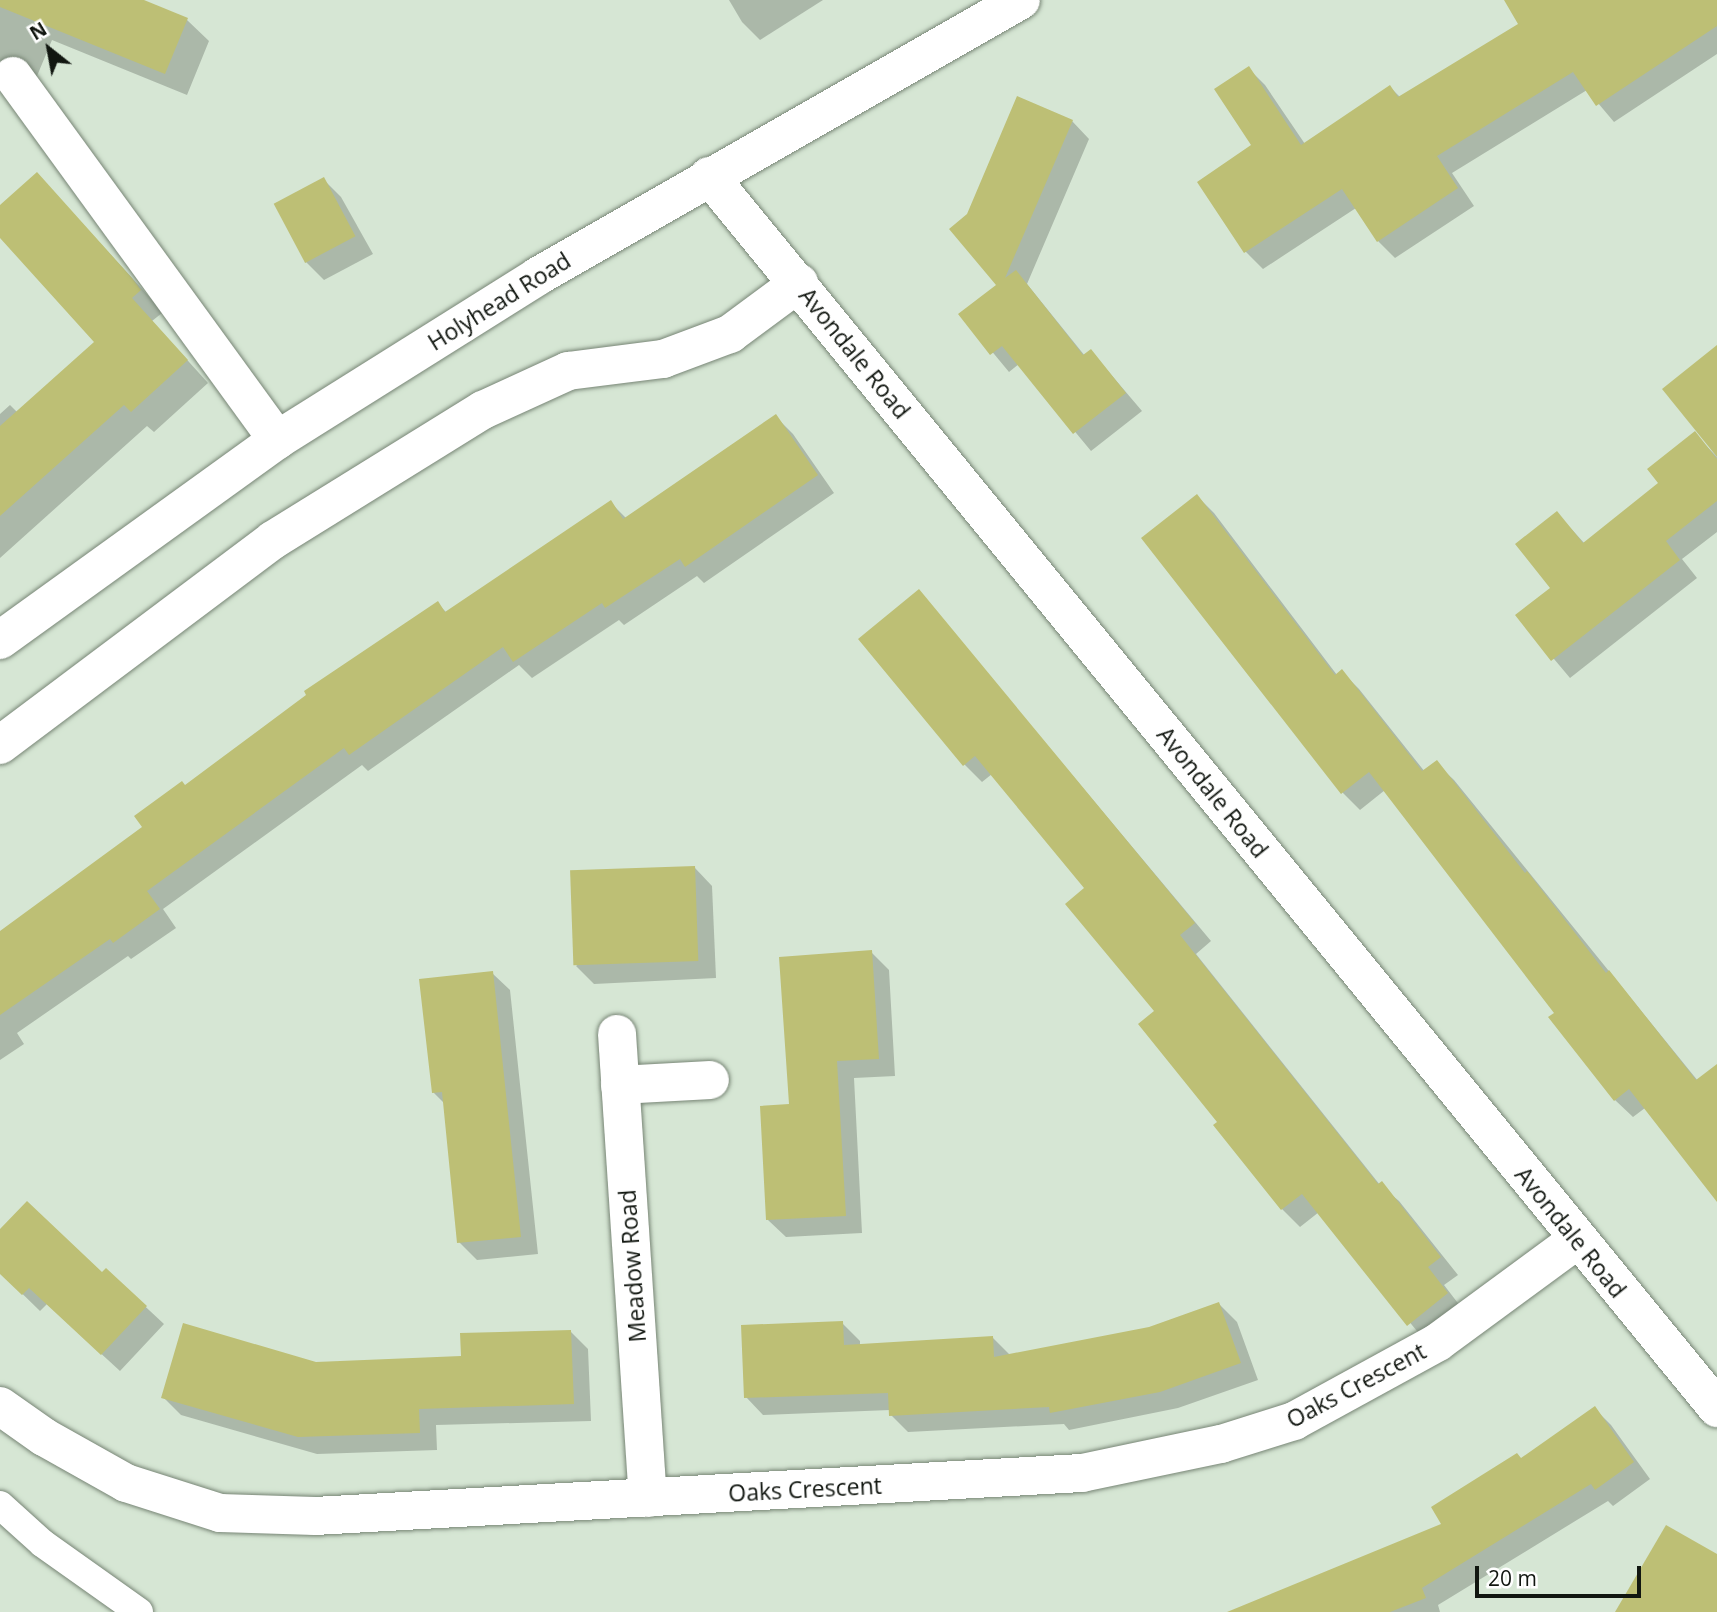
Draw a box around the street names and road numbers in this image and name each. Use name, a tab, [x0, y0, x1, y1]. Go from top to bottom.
street label: Holyhead Road	[423, 246, 575, 356]
street label: Avondale Road	[794, 282, 916, 424]
street label: Avondale Road	[1152, 721, 1274, 863]
street label: Avondale Road	[1510, 1161, 1632, 1303]
street label: Meadow Road	[613, 1189, 651, 1343]
street label: Oaks Crescent	[1282, 1337, 1430, 1433]
street label: Oaks Crescent	[728, 1471, 882, 1507]

